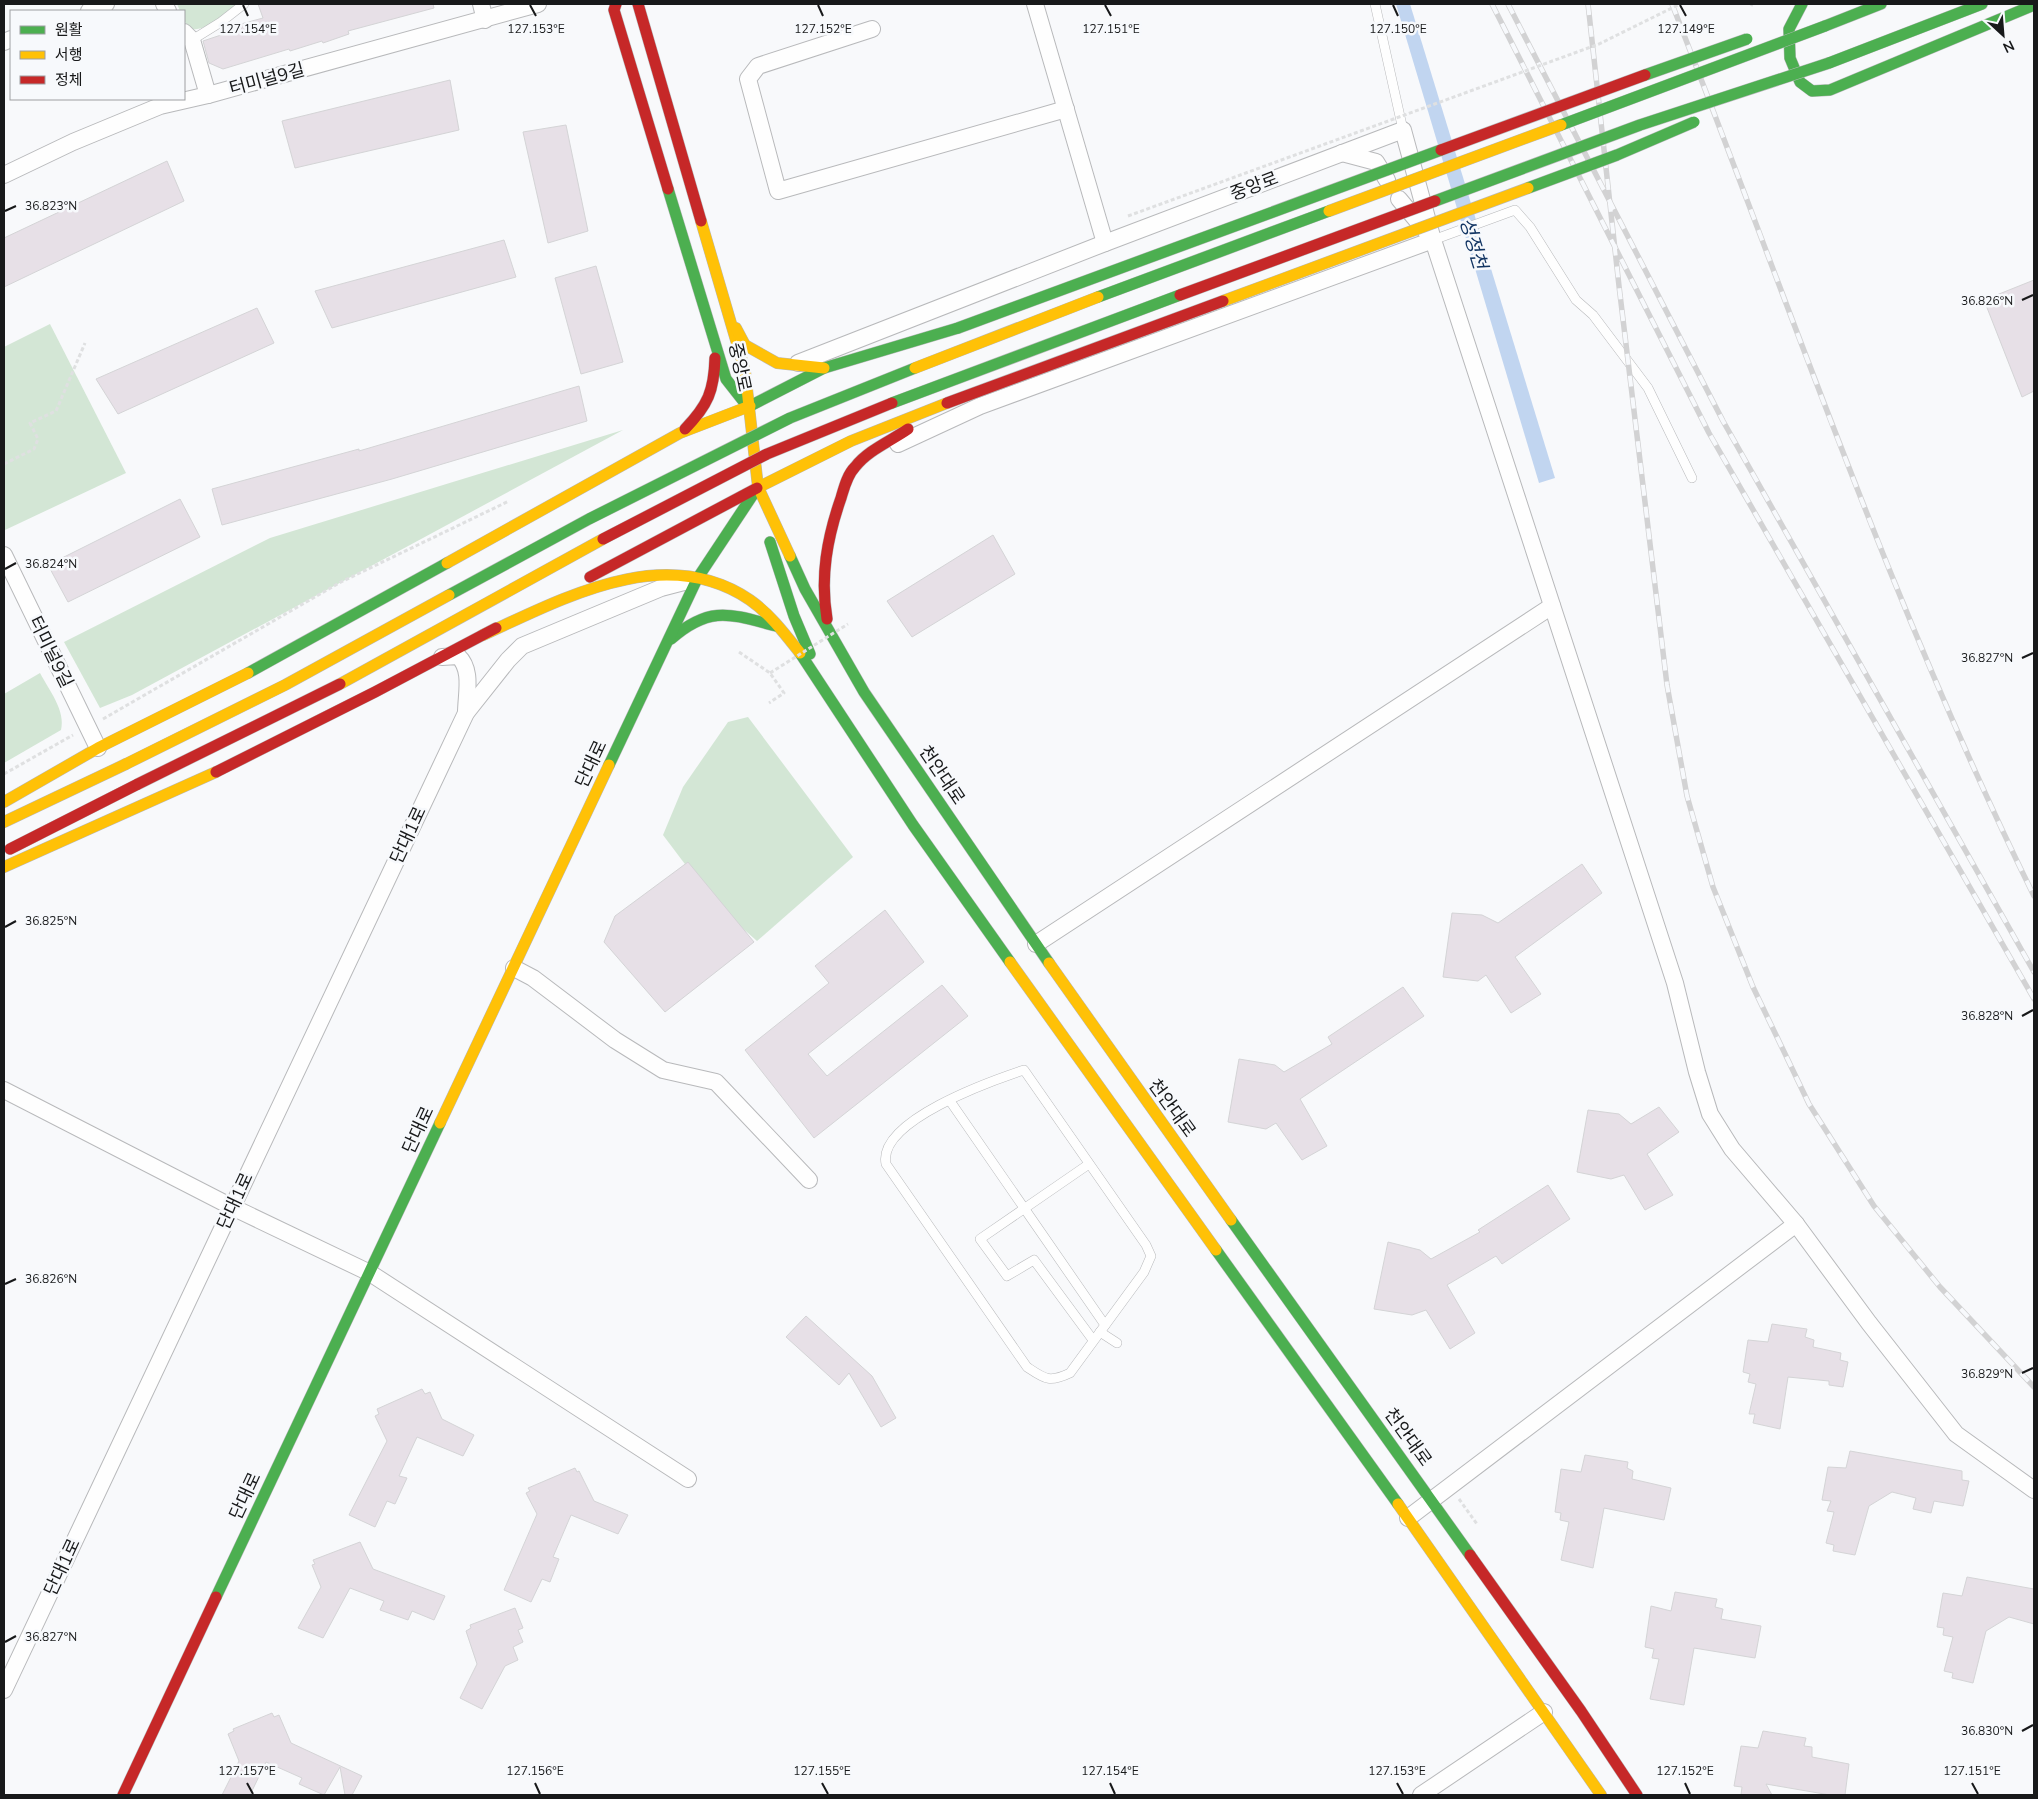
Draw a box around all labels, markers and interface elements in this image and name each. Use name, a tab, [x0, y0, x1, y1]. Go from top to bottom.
legend	[10, 10, 185, 100]
north arrow	[1978, 10, 2028, 60]
text: 원활	[55, 20, 83, 40]
text: 127.154°E	[219, 21, 277, 37]
text: 127.153°E	[507, 21, 565, 37]
text: 127.152°E	[794, 21, 852, 37]
text: 127.151°E	[1082, 21, 1140, 37]
text: 127.150°E	[1369, 21, 1427, 37]
text: 127.149°E	[1657, 21, 1715, 37]
text: N	[2000, 35, 2017, 57]
text: 서행	[55, 45, 83, 65]
street label: 터미널9길	[227, 57, 307, 101]
text: 정체	[55, 70, 83, 90]
street label: 중앙로	[1227, 166, 1281, 206]
text: 36.823°N	[25, 198, 77, 214]
water label: 성정천	[1453, 214, 1494, 274]
text: 36.826°N	[1961, 293, 2013, 309]
street label: 중앙로	[723, 340, 757, 394]
text: 36.824°N	[25, 556, 77, 572]
street label: 터미널9길	[23, 612, 79, 692]
text: 36.827°N	[1961, 650, 2013, 666]
street label: 단대로	[570, 736, 612, 792]
street label: 천안대로	[914, 741, 970, 809]
street label: 단대1로	[384, 803, 432, 867]
text: 36.825°N	[25, 913, 77, 929]
text: 36.828°N	[1961, 1008, 2013, 1024]
street label: 천안대로	[1143, 1074, 1201, 1142]
street label: 단대로	[397, 1102, 439, 1158]
street label: 단대1로	[211, 1169, 259, 1233]
text: 36.826°N	[25, 1271, 77, 1287]
text: 36.829°N	[1961, 1366, 2013, 1382]
street label: 천안대로	[1379, 1403, 1437, 1471]
street label: 단대로	[224, 1468, 266, 1524]
street label: 단대1로	[38, 1535, 86, 1599]
text: 36.827°N	[25, 1629, 77, 1645]
text: 36.830°N	[1961, 1723, 2013, 1739]
text: 127.157°E	[218, 1763, 276, 1779]
text: 127.156°E	[506, 1763, 564, 1779]
text: 127.155°E	[793, 1763, 851, 1779]
text: 127.154°E	[1081, 1763, 1139, 1779]
text: 127.153°E	[1368, 1763, 1426, 1779]
text: 127.152°E	[1656, 1763, 1714, 1779]
text: 127.151°E	[1943, 1763, 2001, 1779]

